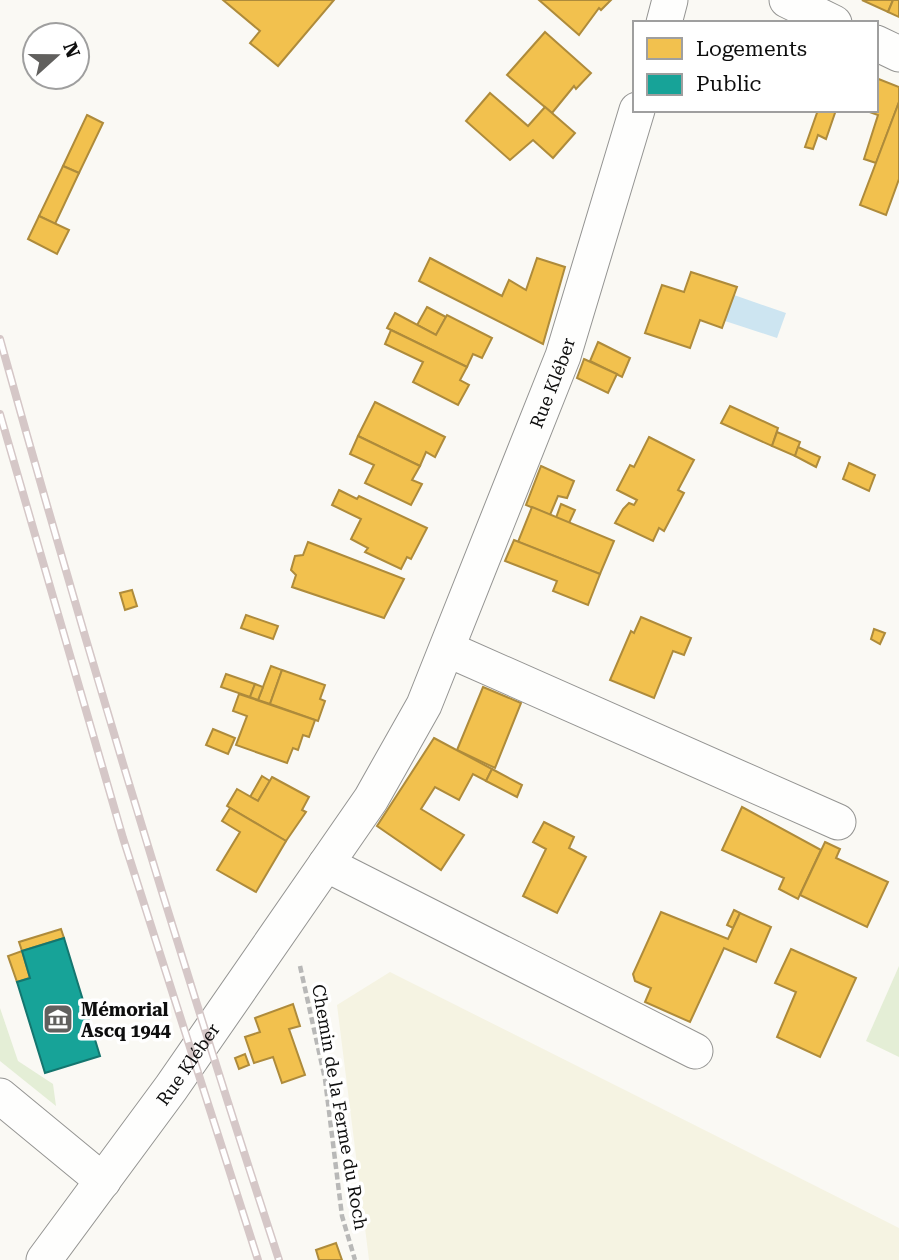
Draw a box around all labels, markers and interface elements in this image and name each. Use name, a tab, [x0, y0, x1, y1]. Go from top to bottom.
north arrow	[21, 21, 91, 91]
legend	[633, 21, 878, 112]
text: Logements	[696, 37, 807, 61]
text: N	[58, 39, 85, 61]
text: Public	[696, 72, 762, 96]
street label: Rue Kléber	[525, 335, 578, 431]
street label: Chemin de la Ferme du Roch	[308, 983, 372, 1232]
place label: Mémorial Ascq 1944	[81, 999, 171, 1041]
museum icon: Mémorial Ascq 1944	[41, 1002, 75, 1036]
street label: Rue Kléber	[152, 1019, 223, 1109]

